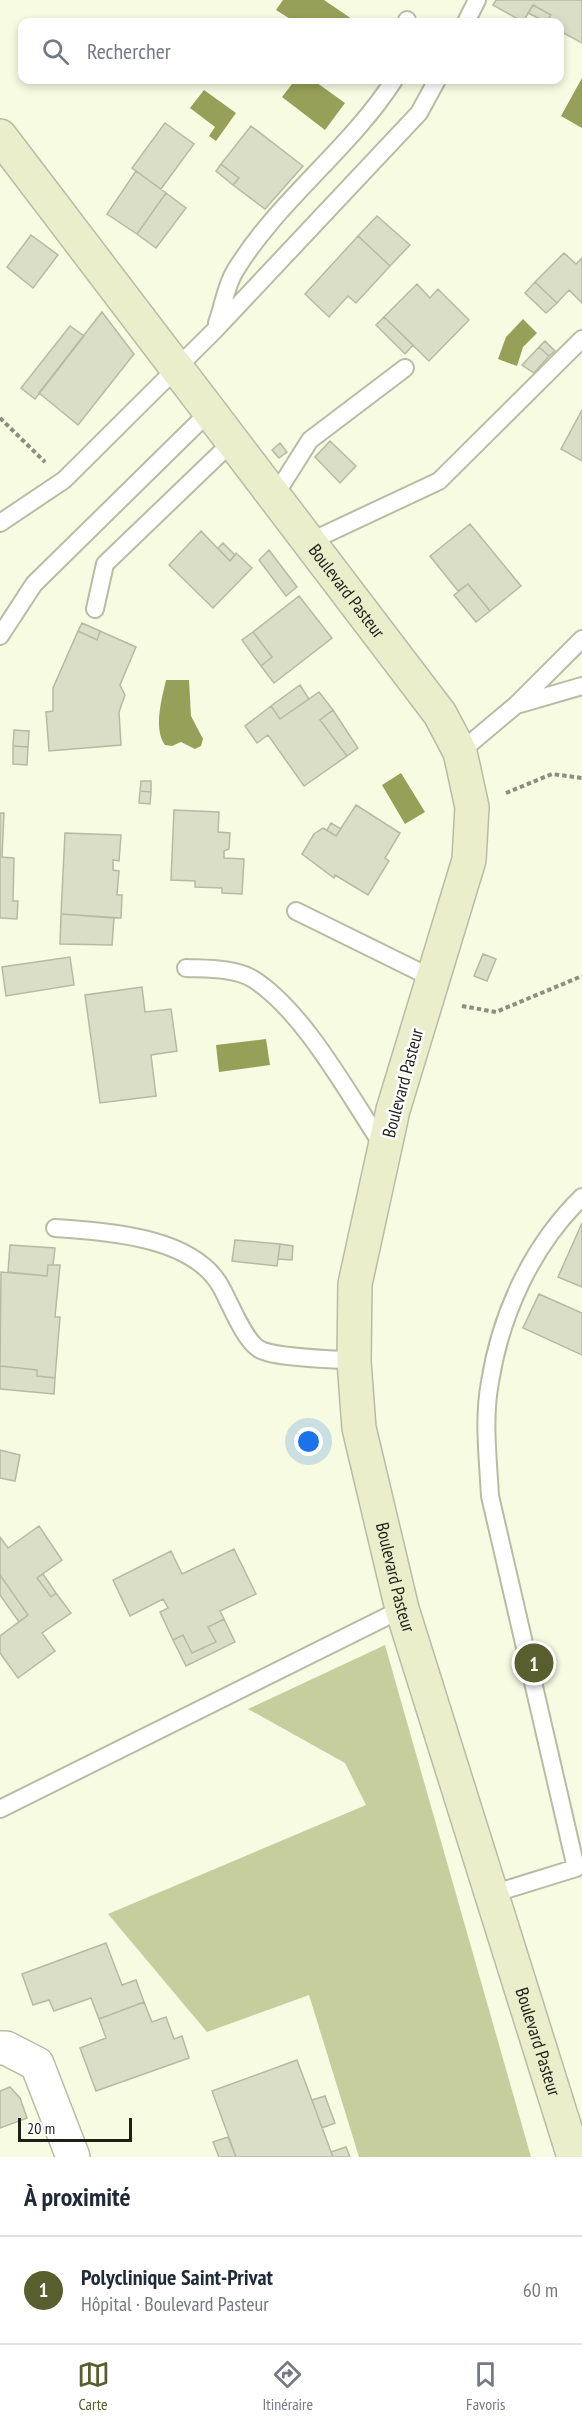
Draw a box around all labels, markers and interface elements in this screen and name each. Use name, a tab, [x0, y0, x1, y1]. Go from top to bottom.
search box	[18, 18, 564, 84]
icon: search	[39, 35, 72, 68]
text: Rechercher	[87, 37, 171, 65]
street label: Boulevard Pasteur	[304, 539, 390, 642]
street label: Boulevard Pasteur	[377, 1026, 428, 1140]
your location	[294, 1427, 323, 1456]
street label: Boulevard Pasteur	[371, 1520, 421, 1635]
pin: 1	[514, 1640, 554, 1686]
street label: Boulevard Pasteur	[511, 1985, 566, 2099]
scale bar	[18, 2115, 132, 2142]
text: 20 m	[27, 2118, 55, 2138]
text: À proximité	[24, 2180, 131, 2213]
text: Polyclinique Saint-Privat	[81, 2263, 273, 2291]
text: 1	[39, 2277, 48, 2303]
text: 60 m	[523, 2277, 558, 2303]
text: Hôpital · Boulevard Pasteur	[81, 2291, 269, 2317]
tab: Carte	[77, 2358, 110, 2414]
tab: Itinéraire	[263, 2358, 313, 2414]
tab: Favoris	[466, 2358, 505, 2414]

